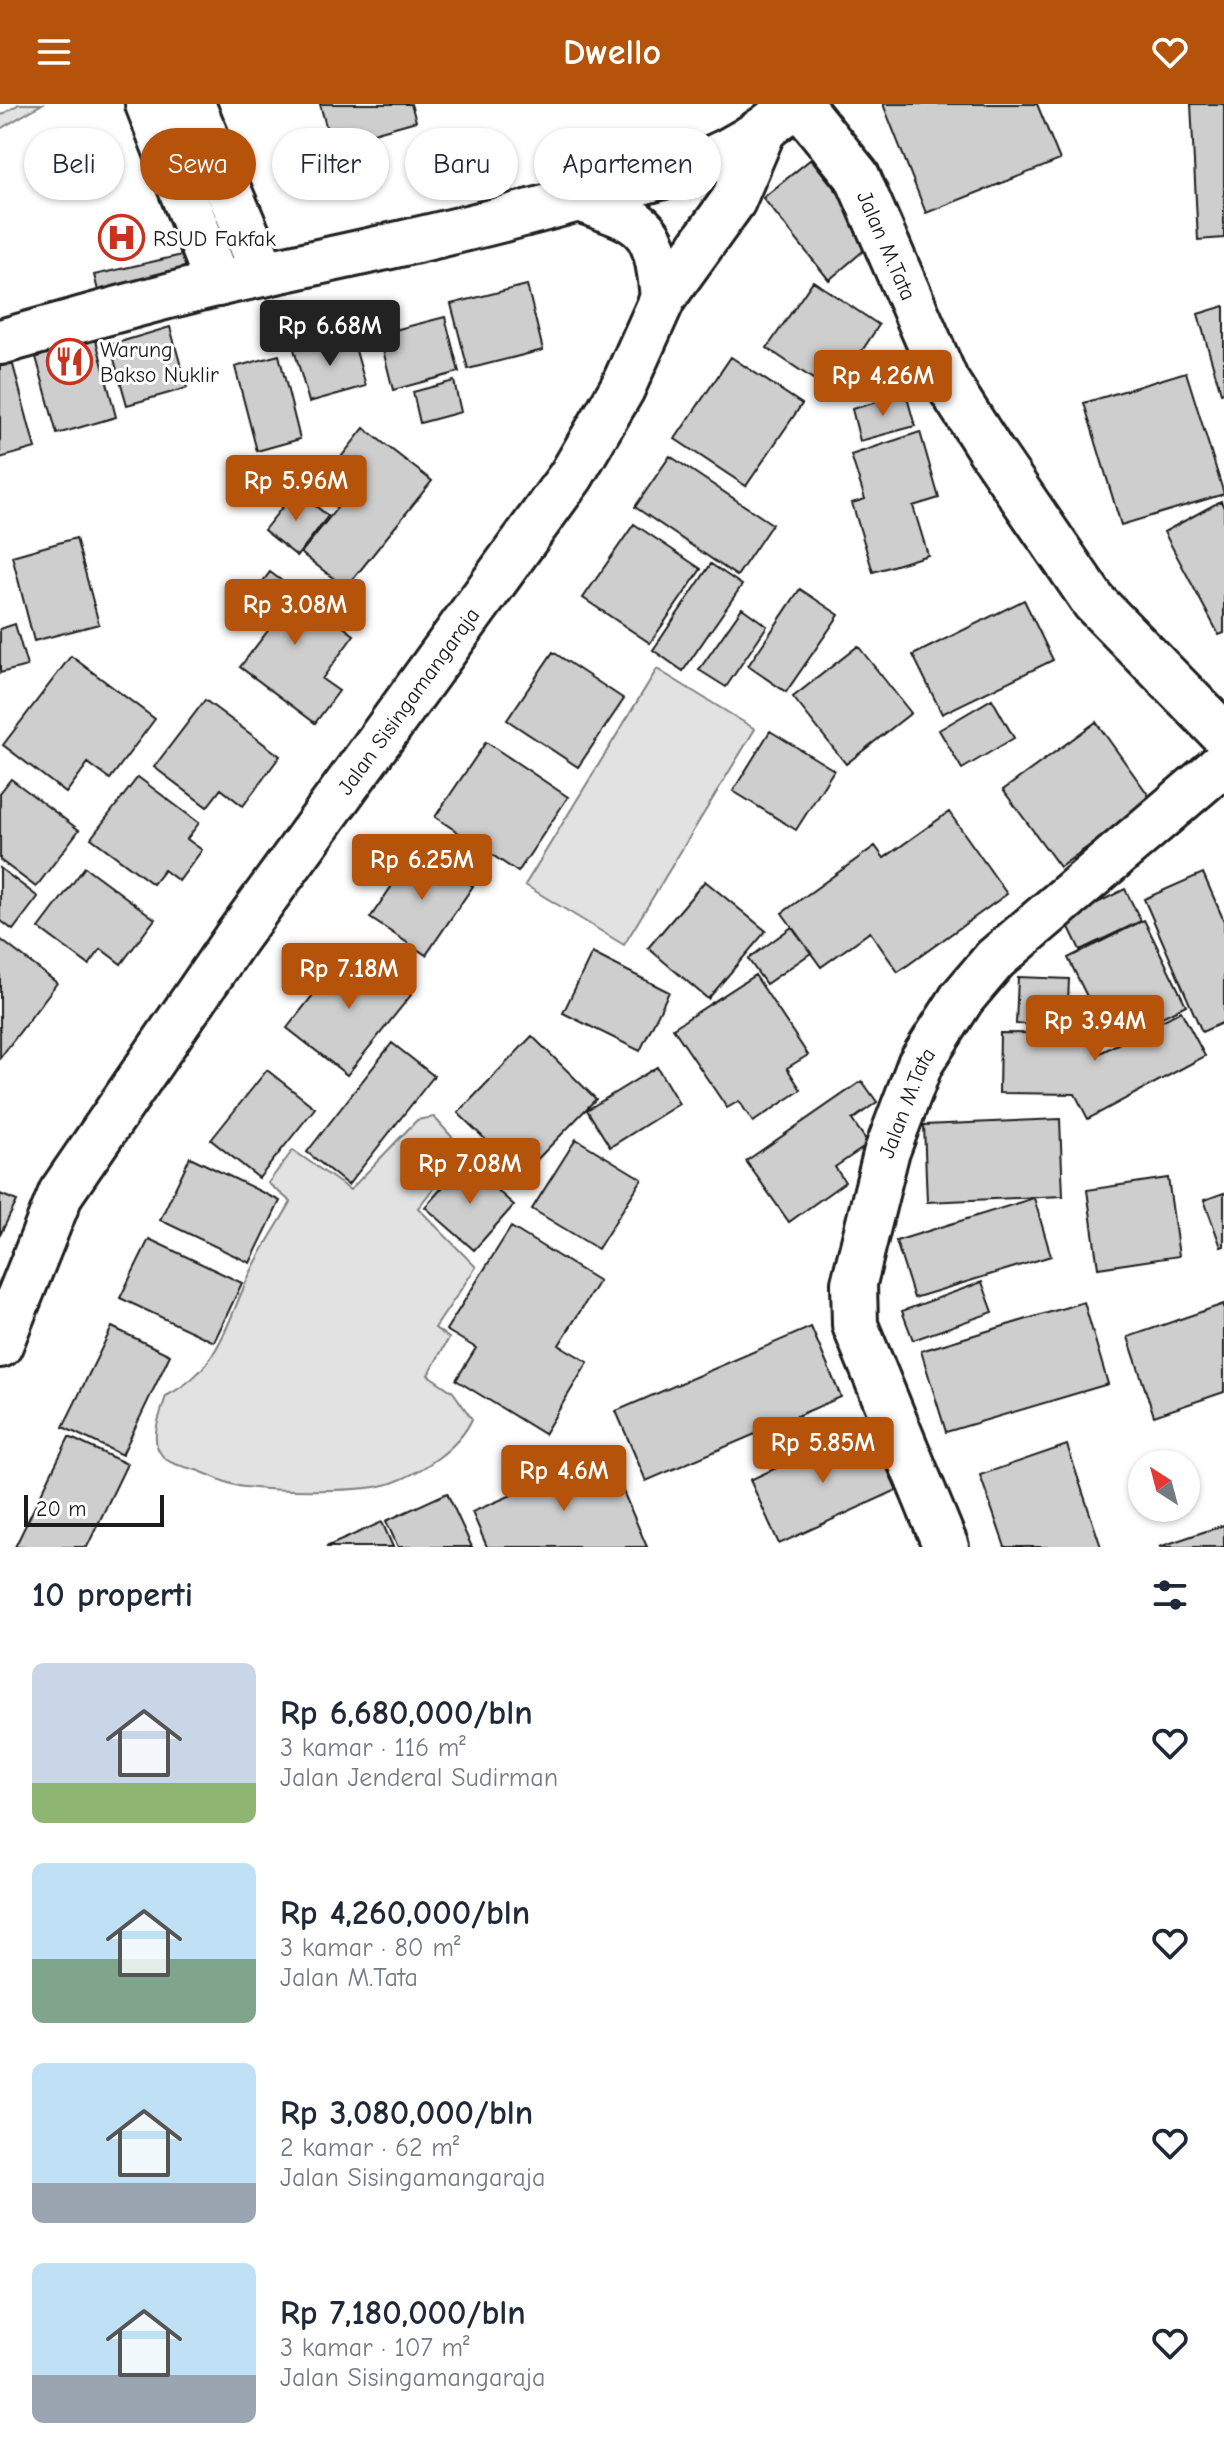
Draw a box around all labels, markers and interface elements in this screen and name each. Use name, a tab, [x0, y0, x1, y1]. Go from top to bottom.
icon: menu	[32, 30, 76, 74]
icon: heart	[1148, 30, 1192, 74]
text: Dwello	[563, 32, 661, 73]
chip: Beli	[24, 128, 124, 200]
chip: Sewa	[140, 128, 256, 200]
chip: Filter	[272, 128, 389, 200]
chip: Baru	[405, 128, 518, 200]
chip: Apartemen	[534, 128, 721, 200]
street label: Jalan M.Tata	[851, 187, 921, 304]
hospital icon: RSUD Fakfak	[98, 214, 146, 262]
place label: RSUD Fakfak	[153, 226, 276, 252]
pin: Rp 6.68M	[247, 300, 413, 368]
text: Rp 6.68M	[278, 311, 382, 341]
place label: Warung Bakso Nuklir	[100, 337, 219, 388]
restaurant icon: Warung Bakso Nuklir	[45, 338, 93, 386]
pin: Rp 4.26M	[800, 350, 966, 418]
text: Rp 4.26M	[832, 361, 934, 391]
pin: Rp 5.96M	[213, 455, 379, 523]
text: Rp 5.96M	[244, 466, 348, 496]
pin: Rp 3.08M	[212, 579, 378, 647]
text: Rp 3.08M	[243, 590, 347, 620]
street label: Jalan Sisingamangaraja	[332, 603, 485, 800]
pin: Rp 6.25M	[339, 834, 505, 902]
text: Rp 6.25M	[370, 845, 474, 875]
pin: Rp 7.18M	[266, 943, 432, 1011]
text: Rp 7.18M	[300, 954, 398, 984]
pin: Rp 3.94M	[1012, 995, 1178, 1063]
text: Rp 3.94M	[1044, 1006, 1146, 1036]
street label: Jalan M.Tata	[874, 1043, 941, 1162]
pin: Rp 7.08M	[387, 1138, 553, 1206]
text: Rp 7.08M	[418, 1149, 522, 1179]
pin: Rp 5.85M	[740, 1417, 906, 1485]
text: Rp 5.85M	[771, 1428, 875, 1458]
pin: Rp 4.6M	[490, 1445, 638, 1513]
north arrow	[1128, 1450, 1200, 1522]
map controls	[1128, 1450, 1200, 1522]
text: Rp 4.6M	[519, 1456, 609, 1486]
scale bar	[24, 1491, 164, 1527]
text: 20 m	[36, 1496, 86, 1522]
icon: filters	[1148, 1573, 1192, 1617]
text: 10 properti	[32, 1575, 193, 1615]
text: Rp 6,680,000/bln	[280, 1693, 533, 1733]
icon: home	[96, 1695, 192, 1791]
icon: heart	[1148, 1721, 1192, 1765]
text: 3 kamar · 116 m²	[280, 1733, 466, 1763]
text: Jalan Jenderal Sudirman	[280, 1763, 558, 1793]
text: Rp 4,260,000/bln	[280, 1893, 530, 1933]
icon: home	[96, 1895, 192, 1991]
icon: heart	[1148, 1921, 1192, 1965]
text: 3 kamar · 80 m²	[280, 1933, 460, 1963]
text: Jalan M.Tata	[280, 1963, 418, 1993]
text: Rp 3,080,000/bln	[280, 2093, 533, 2133]
icon: home	[96, 2095, 192, 2191]
icon: heart	[1148, 2121, 1192, 2165]
text: 2 kamar · 62 m²	[280, 2133, 459, 2163]
text: Jalan Sisingamangaraja	[280, 2163, 545, 2193]
text: Rp 7,180,000/bln	[280, 2293, 526, 2333]
icon: home	[96, 2295, 192, 2391]
icon: heart	[1148, 2321, 1192, 2365]
text: 3 kamar · 107 m²	[280, 2333, 470, 2363]
text: Jalan Sisingamangaraja	[280, 2363, 545, 2393]

